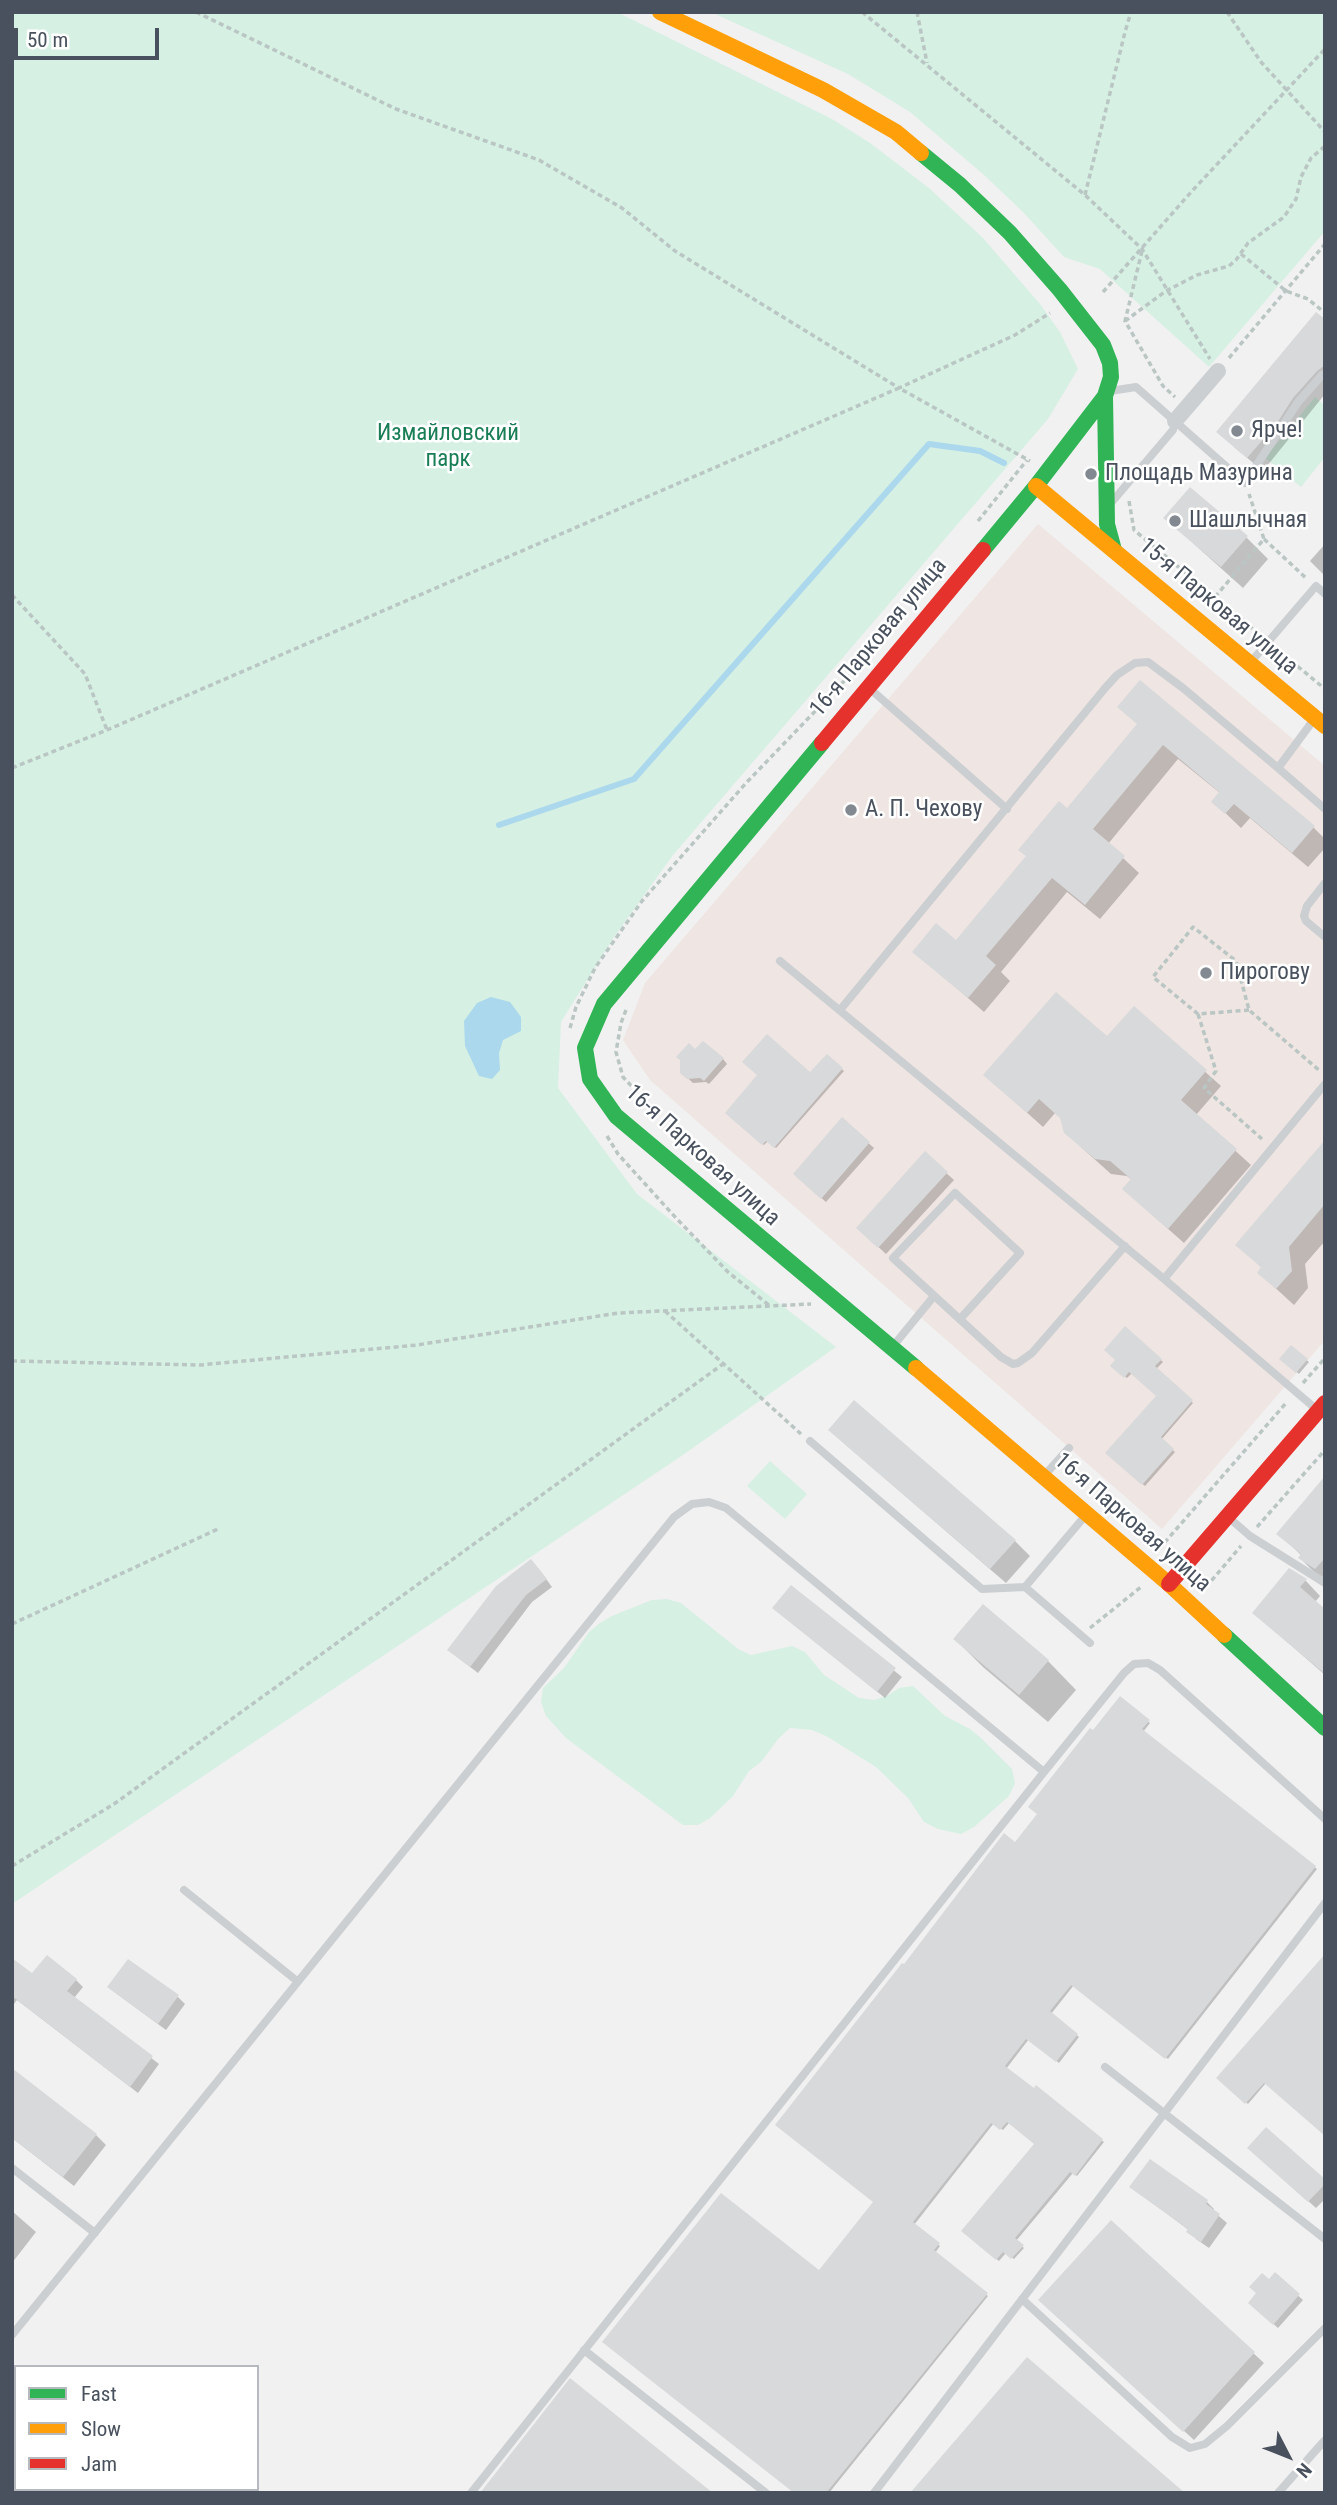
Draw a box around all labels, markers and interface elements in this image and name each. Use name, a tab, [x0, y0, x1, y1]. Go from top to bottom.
scale bar	[18, 14, 163, 58]
text: 50 m	[27, 28, 68, 52]
place label: Ярче!	[1251, 417, 1303, 445]
park label: Измайловский парк	[377, 420, 519, 474]
marker: Ярче!	[1229, 423, 1245, 439]
place label: Площадь Мазурина	[1105, 460, 1293, 488]
marker: Площадь Мазурина	[1083, 466, 1099, 482]
place label: Шашлычная	[1189, 507, 1307, 535]
marker: Шашлычная	[1167, 513, 1183, 529]
street label: 15-я Парковая улица	[1133, 533, 1303, 681]
street label: 16-я Парковая улица	[805, 553, 953, 723]
place label: А. П. Чехову	[865, 796, 982, 824]
marker: А. П. Чехову	[843, 802, 859, 818]
place label: Пирогову	[1220, 959, 1310, 987]
marker: Пирогову	[1198, 965, 1214, 981]
street label: 16-я Парковая улица	[619, 1079, 785, 1233]
street label: 16-я Парковая улица	[1048, 1448, 1216, 1598]
legend	[14, 2365, 259, 2491]
text: Fast	[81, 2382, 117, 2406]
text: Slow	[81, 2417, 121, 2441]
north arrow	[1253, 2421, 1323, 2491]
text: Jam	[81, 2452, 117, 2476]
text: N	[1292, 2458, 1316, 2482]

